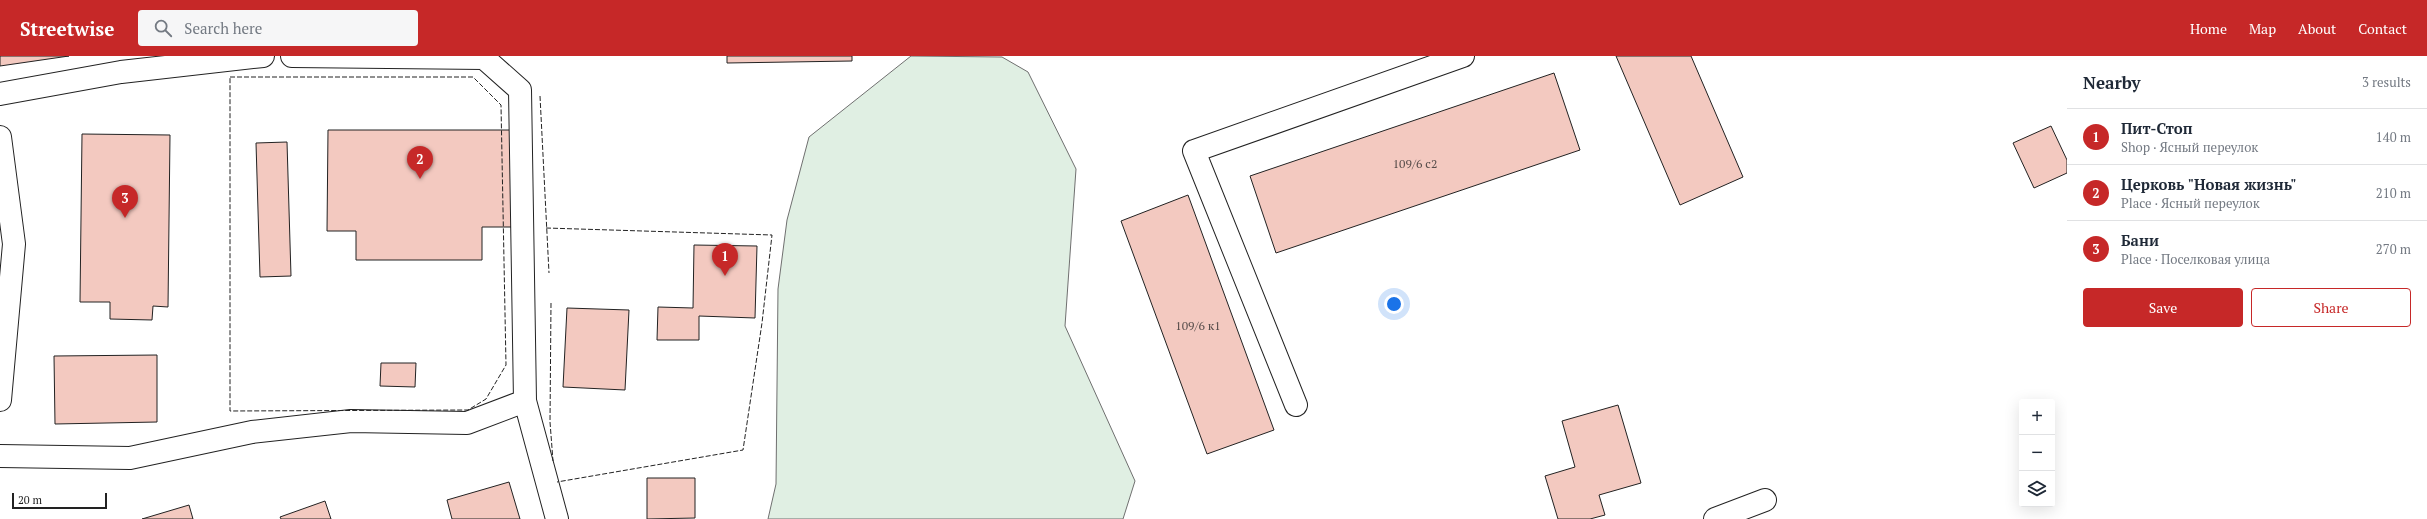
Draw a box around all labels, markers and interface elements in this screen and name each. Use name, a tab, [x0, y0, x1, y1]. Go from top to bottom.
search box	[138, 10, 418, 46]
text: Streetwise	[20, 16, 114, 41]
icon: search	[152, 17, 174, 39]
text: Search here	[184, 18, 262, 38]
text: Home	[2190, 19, 2227, 38]
text: Map	[2249, 19, 2276, 38]
text: About	[2298, 19, 2336, 38]
text: Contact	[2358, 19, 2407, 38]
text: Nearby	[2083, 71, 2141, 94]
text: 3 results	[2362, 73, 2411, 91]
text: Пит-Стоп	[2121, 118, 2193, 138]
text: 1	[2092, 128, 2100, 146]
text: 140 m	[2376, 128, 2411, 146]
text: Shop · Ясный переулок	[2121, 138, 2258, 156]
pin: 2	[407, 146, 433, 179]
house number: 109/6 с2	[1393, 156, 1437, 171]
text: Церковь "Новая жизнь"	[2121, 174, 2297, 194]
text: 2	[2092, 184, 2100, 202]
text: 210 m	[2376, 184, 2411, 202]
pin: 3	[112, 185, 138, 218]
text: Place · Ясный переулок	[2121, 194, 2260, 212]
text: Бани	[2121, 230, 2159, 250]
text: 3	[2092, 240, 2100, 258]
text: 270 m	[2376, 240, 2411, 258]
pin: 1	[712, 243, 738, 276]
text: Place · Поселковая улица	[2121, 250, 2270, 268]
button: Save	[2083, 288, 2243, 327]
button: Share	[2251, 288, 2411, 327]
your location	[1384, 294, 1404, 314]
house number: 109/6 к1	[1175, 318, 1221, 333]
map controls	[2019, 399, 2055, 507]
button: +	[2019, 399, 2055, 435]
button: −	[2019, 435, 2055, 471]
button: layers	[2019, 471, 2055, 507]
scale bar	[12, 491, 107, 510]
text: 20 m	[18, 493, 42, 507]

